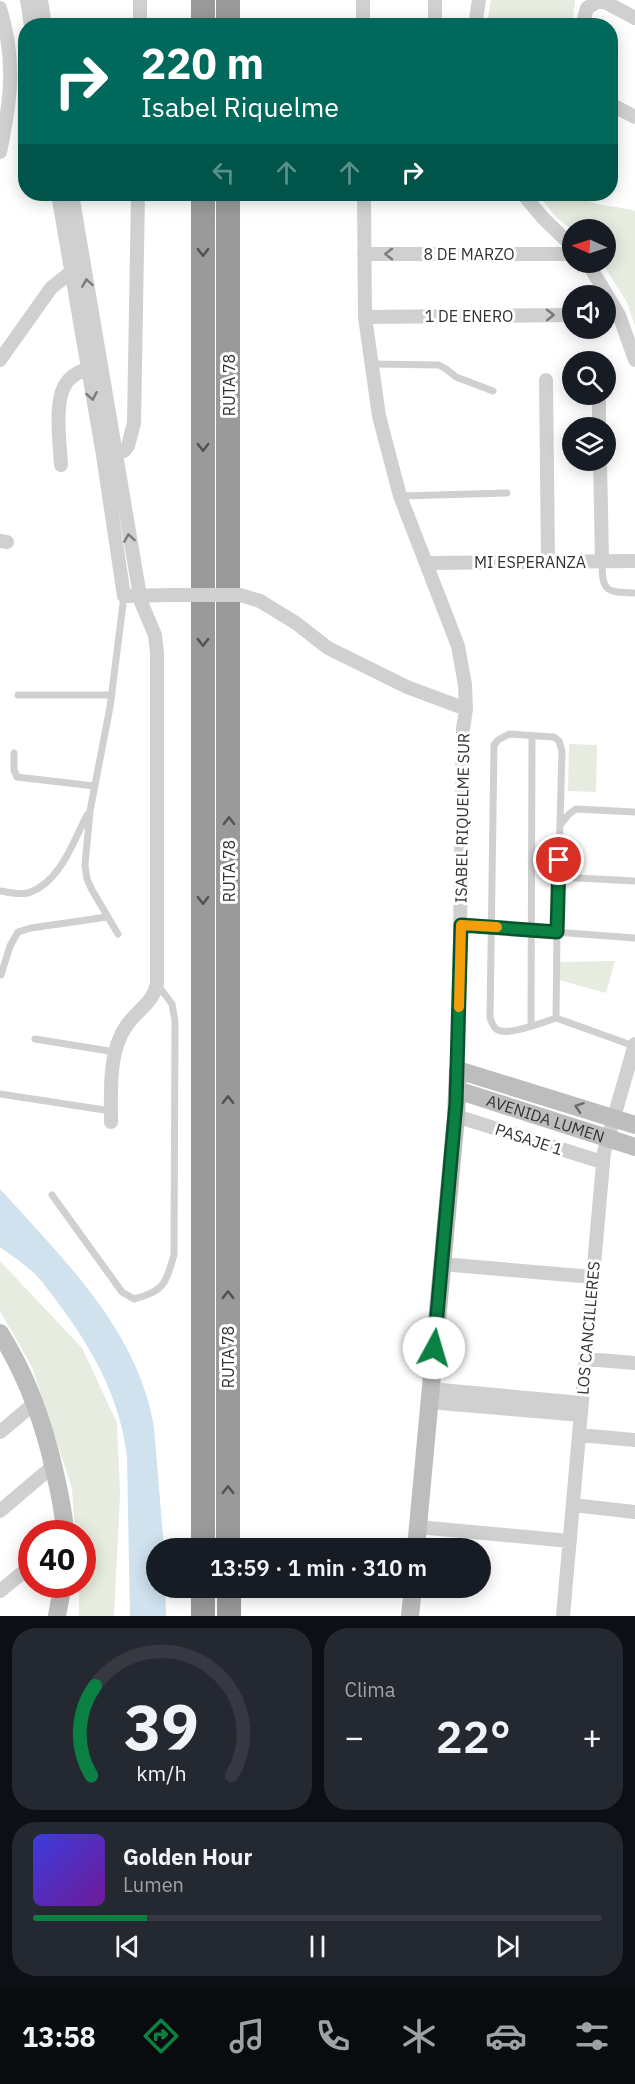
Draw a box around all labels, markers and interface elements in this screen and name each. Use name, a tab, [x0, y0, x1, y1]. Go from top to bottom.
text: 220 m	[141, 36, 264, 91]
icon: right	[42, 42, 120, 120]
text: Isabel Riquelme	[141, 89, 339, 124]
icon: left	[207, 156, 240, 189]
icon: ahead	[270, 156, 303, 189]
icon: ahead	[333, 156, 366, 189]
icon: right	[396, 156, 429, 189]
north arrow	[562, 219, 616, 273]
map controls	[562, 219, 616, 471]
street label: 8 DE MARZO	[423, 244, 515, 264]
one-way arrow	[197, 247, 209, 256]
one-way arrow	[384, 248, 393, 260]
one-way arrow	[81, 278, 94, 288]
button: sound	[562, 285, 616, 339]
street label: 1 DE ENERO	[425, 306, 513, 326]
one-way arrow	[545, 309, 554, 321]
button: search	[562, 351, 616, 405]
street label: RUTA 78	[219, 354, 239, 416]
one-way arrow	[85, 391, 98, 401]
button: layers	[562, 417, 616, 471]
one-way arrow	[197, 442, 209, 451]
one-way arrow	[124, 533, 136, 542]
street label: MI ESPERANZA	[474, 552, 586, 572]
one-way arrow	[197, 637, 209, 646]
street label: ISABEL RIQUELME SUR	[451, 733, 473, 903]
one-way arrow	[223, 816, 235, 825]
pin	[533, 834, 584, 885]
street label: RUTA 78	[219, 840, 239, 902]
icon: arrive	[542, 843, 575, 876]
one-way arrow	[197, 895, 209, 904]
street label: AVENIDA LUMEN	[484, 1090, 607, 1147]
one-way arrow	[222, 1095, 234, 1104]
one-way arrow	[574, 1102, 585, 1115]
street label: PASAJE 1	[493, 1119, 565, 1159]
street label: LOS CANCILLERES	[572, 1260, 604, 1396]
one-way arrow	[222, 1290, 234, 1299]
position arrow	[402, 1316, 466, 1380]
street label: RUTA 78	[218, 1326, 238, 1388]
one-way arrow	[222, 1485, 234, 1494]
speed limit sign: 40	[18, 1520, 96, 1598]
text: 13:59 · 1 min · 310 m	[210, 1553, 427, 1582]
text: Clima	[345, 1676, 396, 1703]
text: 39	[124, 1686, 199, 1767]
text: 22°	[436, 1707, 511, 1765]
text: −	[345, 1715, 364, 1758]
text: +	[582, 1715, 602, 1758]
text: km/h	[137, 1759, 187, 1787]
text: Golden Hour	[123, 1842, 252, 1871]
text: Lumen	[123, 1871, 184, 1898]
icon: previous	[111, 1930, 144, 1963]
icon: pause	[301, 1930, 334, 1963]
icon: next	[491, 1930, 524, 1963]
icon: directions	[140, 2015, 182, 2057]
icon: music	[226, 2015, 268, 2057]
icon: phone	[312, 2015, 354, 2057]
icon: climate	[398, 2015, 440, 2057]
icon: car	[485, 2015, 527, 2057]
icon: filters	[571, 2015, 613, 2057]
text: 13:58	[22, 2019, 96, 2054]

